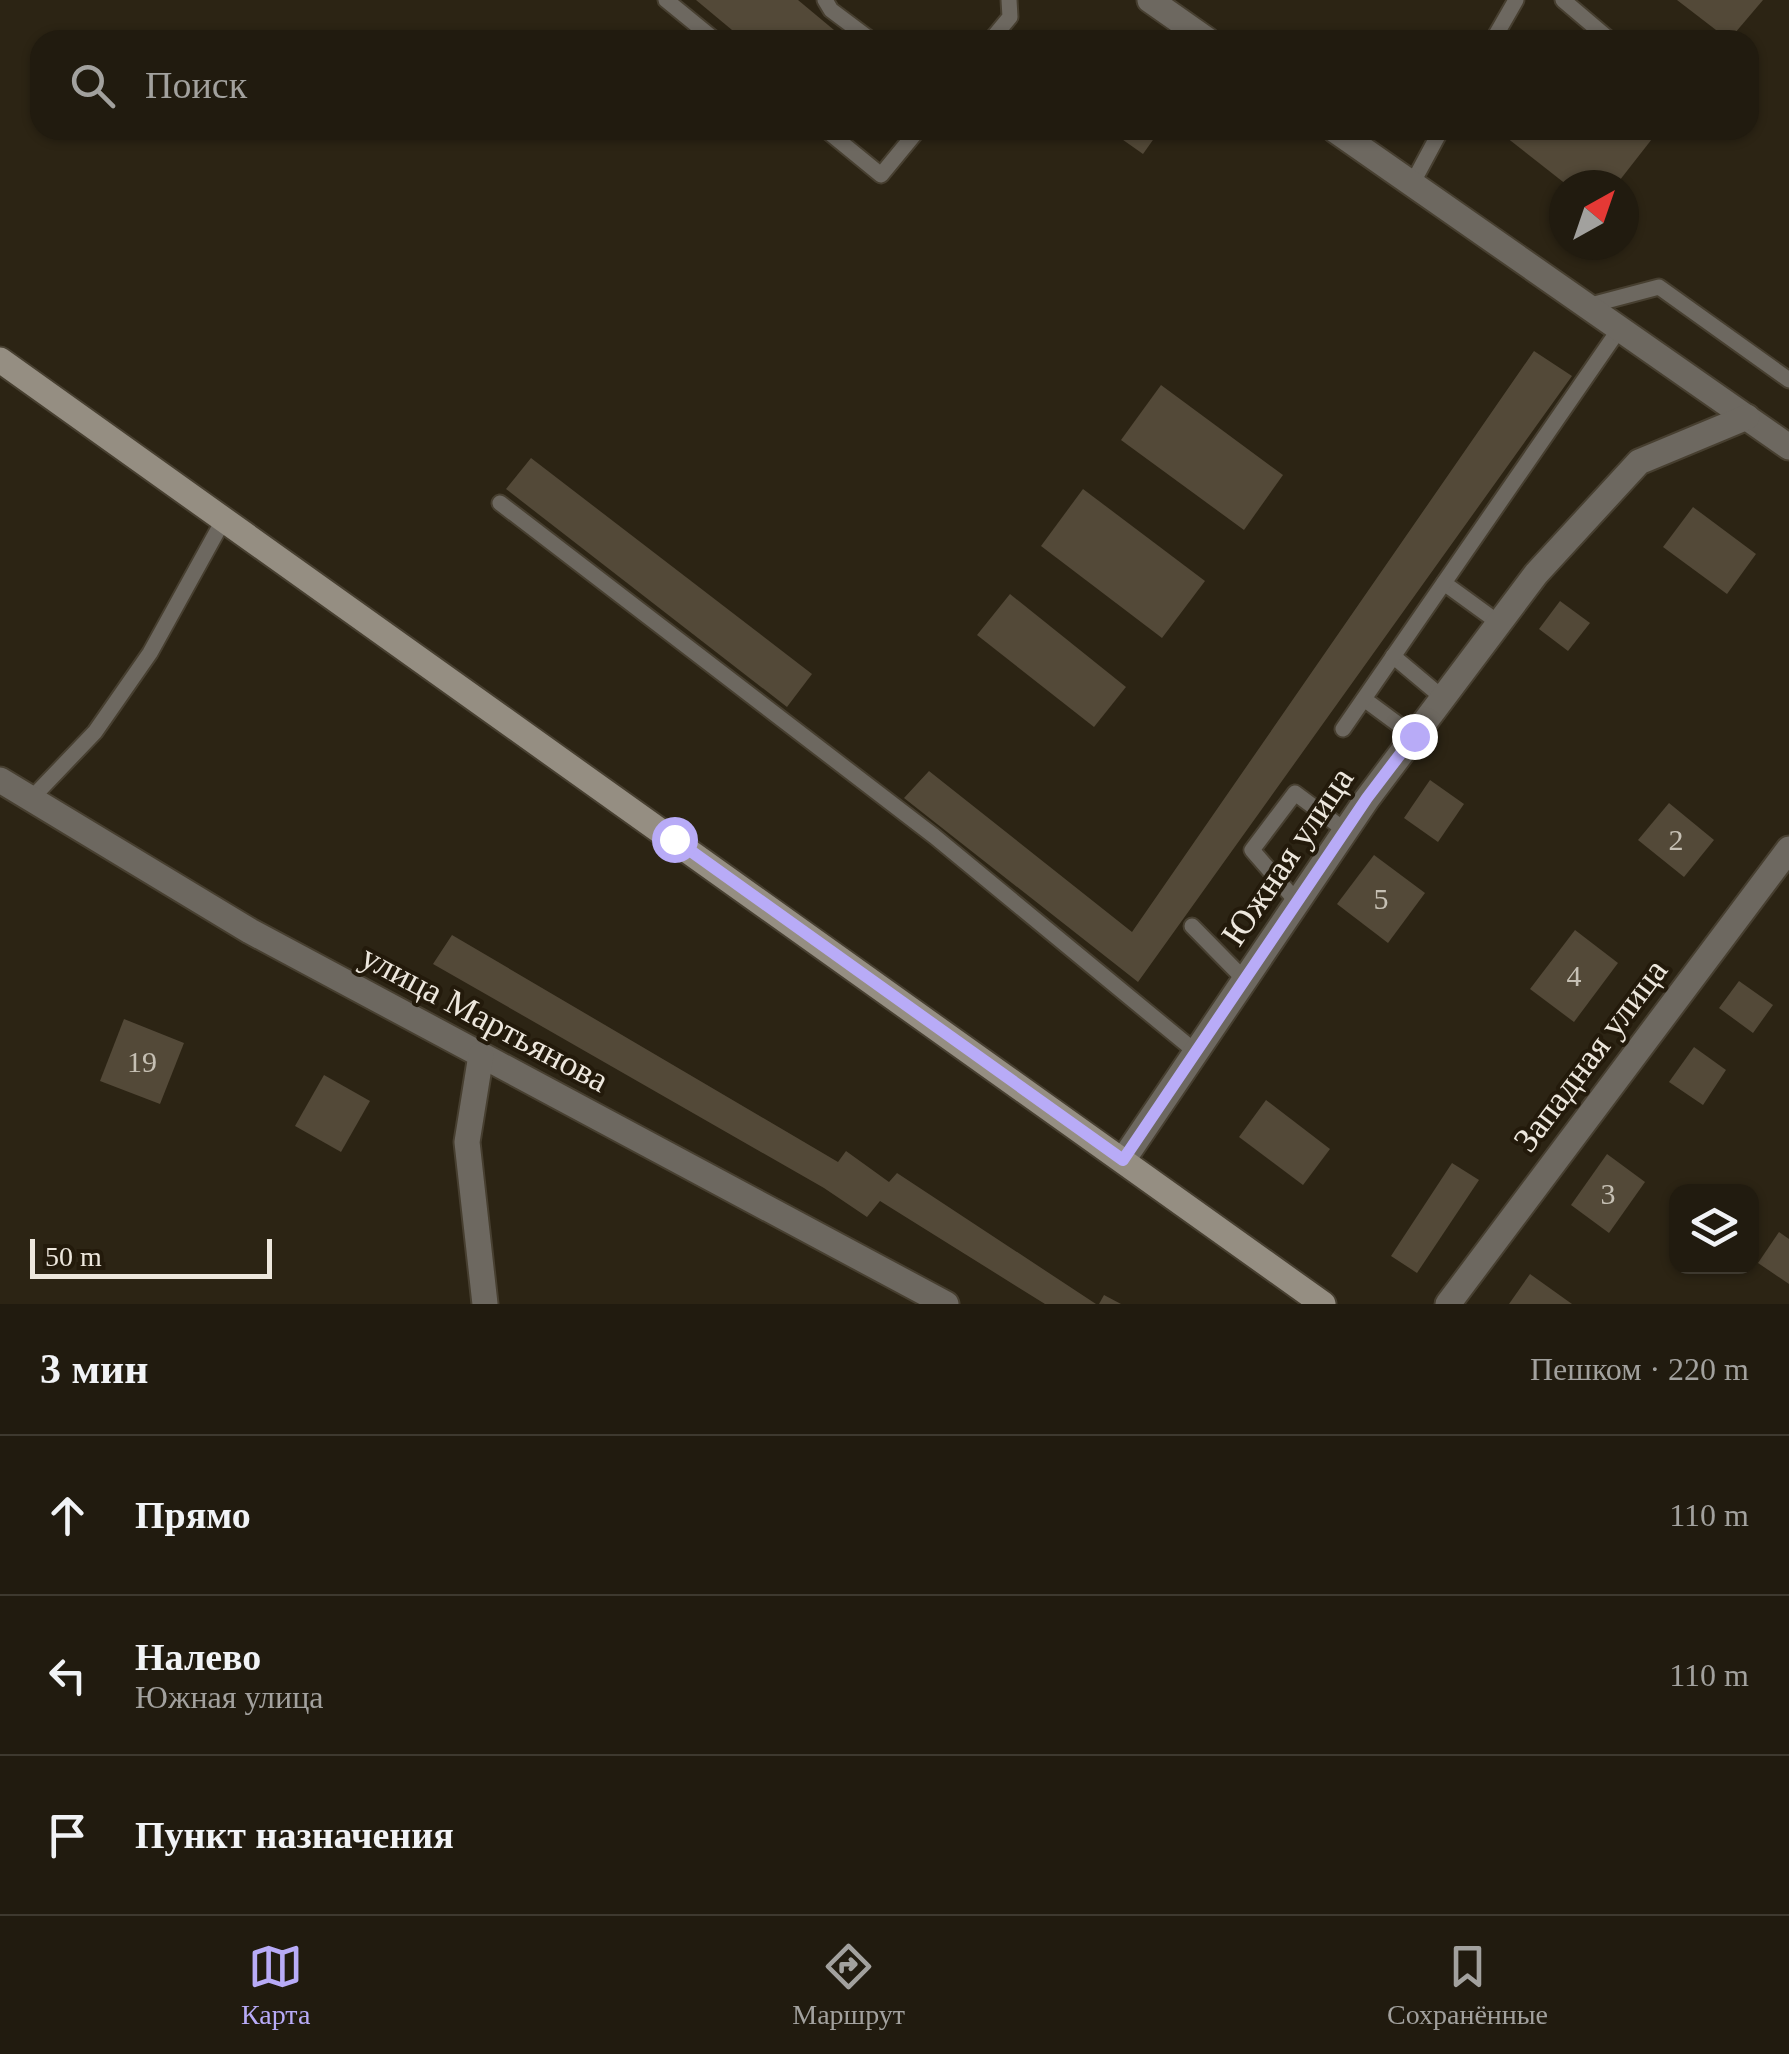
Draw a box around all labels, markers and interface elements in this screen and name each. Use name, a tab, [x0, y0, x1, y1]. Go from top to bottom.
search box	[30, 30, 1759, 140]
icon: search	[65, 58, 120, 113]
text: Поиск	[145, 64, 247, 106]
north arrow	[1549, 170, 1639, 260]
route end	[1392, 714, 1438, 760]
street label: Южная улица	[1214, 760, 1361, 953]
route start	[652, 817, 698, 863]
house number: 2	[1669, 823, 1684, 856]
house number: 5	[1374, 882, 1389, 915]
street label: улица Мартьянова	[355, 937, 615, 1100]
street label: Западная улица	[1506, 951, 1676, 1159]
house number: 4	[1567, 959, 1582, 992]
house number: 19	[127, 1045, 157, 1078]
house number: 3	[1601, 1177, 1616, 1210]
map controls	[1669, 1184, 1759, 1274]
button: layers	[1669, 1184, 1759, 1274]
scale bar	[30, 1234, 272, 1278]
text: 50 m	[45, 1241, 102, 1272]
text: 3 мин	[40, 1346, 149, 1392]
text: Пешком · 220 m	[1530, 1351, 1749, 1387]
icon: ahead	[40, 1488, 95, 1543]
text: Прямо	[135, 1494, 251, 1536]
text: 110 m	[1669, 1497, 1749, 1533]
text: Налево	[135, 1636, 261, 1678]
icon: left	[40, 1648, 95, 1703]
text: 110 m	[1669, 1657, 1749, 1693]
text: Южная улица	[135, 1679, 323, 1715]
icon: arrive	[40, 1808, 95, 1863]
text: Пункт назначения	[135, 1814, 454, 1856]
tab: Карта	[241, 1939, 310, 2031]
tab: Маршрут	[792, 1939, 905, 2031]
tab: Сохранённые	[1387, 1939, 1548, 2031]

